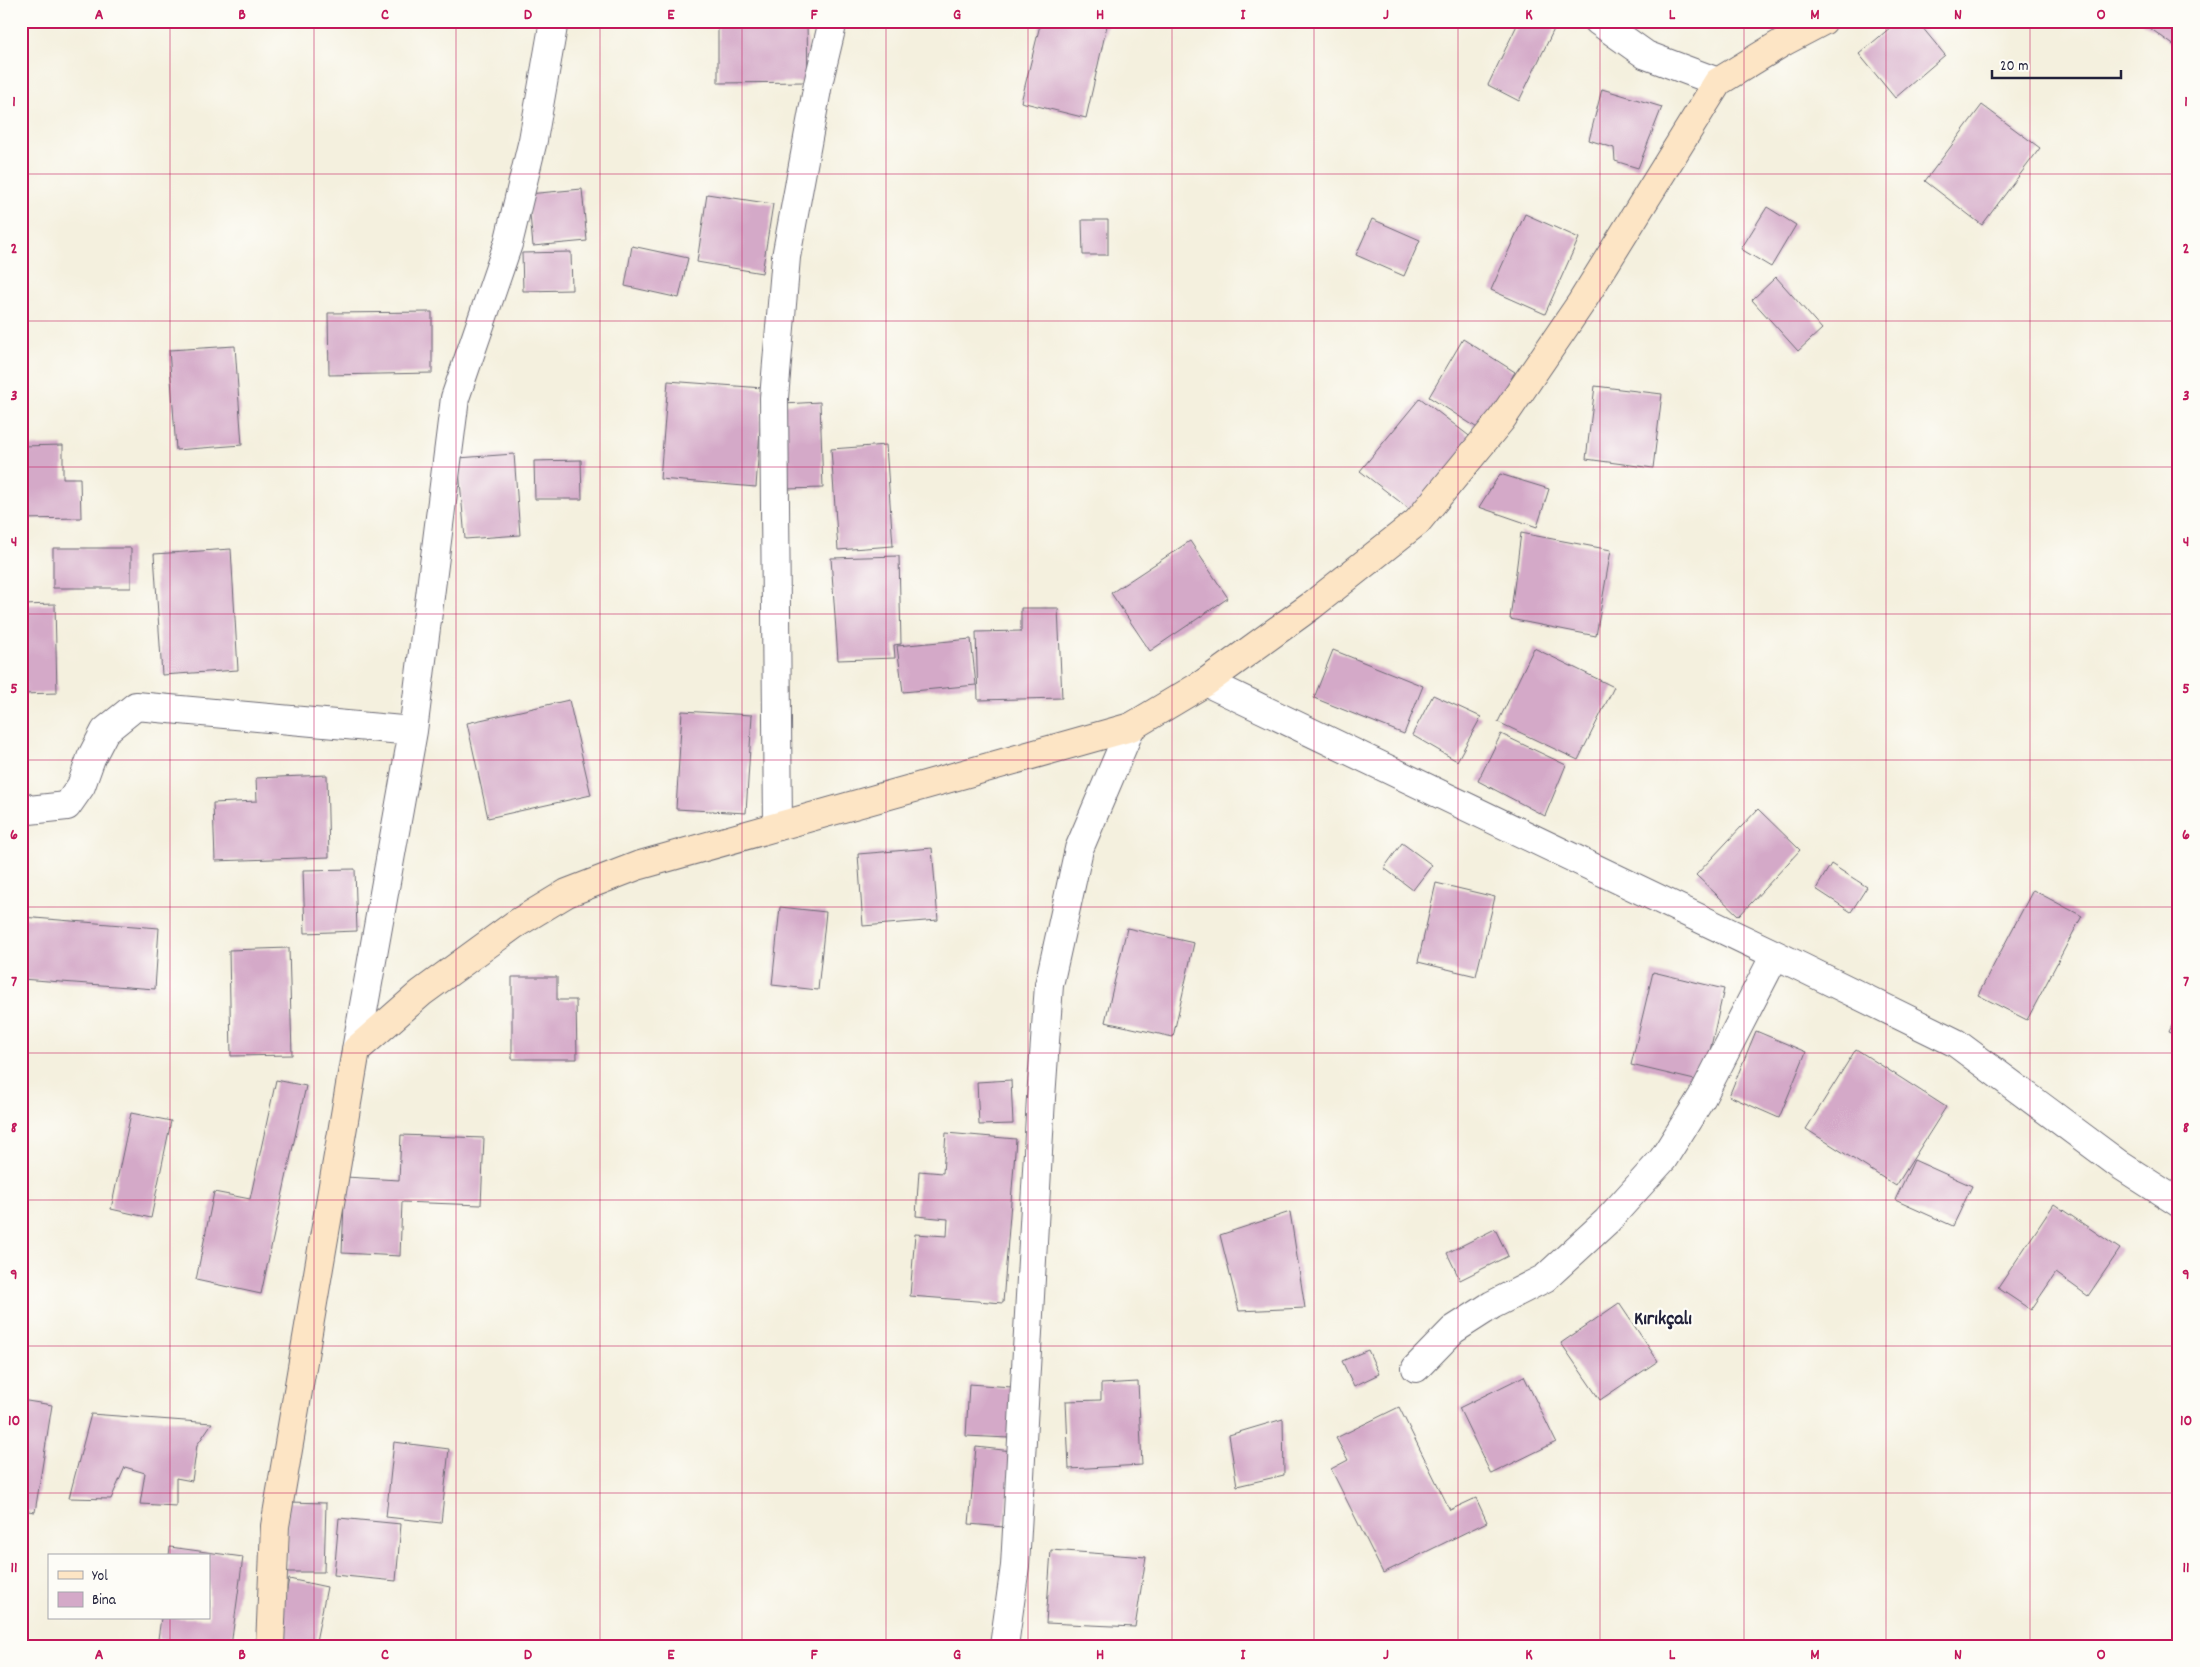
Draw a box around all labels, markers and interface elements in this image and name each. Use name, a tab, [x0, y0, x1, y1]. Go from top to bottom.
text: A	[95, 4, 104, 27]
text: B	[238, 4, 246, 27]
text: C	[381, 4, 389, 27]
text: D	[524, 4, 533, 27]
text: E	[667, 4, 675, 27]
text: F	[810, 4, 818, 27]
text: G	[953, 4, 961, 27]
text: H	[1096, 4, 1104, 27]
text: I	[1241, 4, 1247, 27]
text: J	[1383, 4, 1389, 27]
text: K	[1525, 4, 1533, 27]
text: L	[1669, 4, 1676, 27]
text: M	[1810, 4, 1820, 27]
text: N	[1954, 4, 1962, 27]
text: O	[2096, 4, 2106, 27]
scale bar	[1992, 48, 2121, 80]
text: 20 m	[2000, 56, 2028, 78]
text: 1	[12, 91, 16, 114]
text: 1	[2184, 91, 2188, 114]
text: 2	[11, 238, 18, 261]
text: 2	[2183, 238, 2190, 261]
text: 3	[10, 385, 18, 408]
text: 3	[2182, 385, 2190, 408]
text: 4	[11, 531, 17, 554]
text: 4	[2183, 531, 2189, 554]
text: 5	[10, 678, 18, 701]
text: 5	[2182, 678, 2190, 701]
text: 6	[10, 824, 18, 847]
text: 6	[2182, 824, 2190, 847]
text: 7	[11, 971, 17, 994]
text: 7	[2183, 971, 2189, 994]
text: 8	[11, 1117, 18, 1140]
text: 8	[2183, 1117, 2190, 1140]
text: 9	[10, 1264, 18, 1287]
text: 9	[2182, 1264, 2190, 1287]
district label: Kırıkçalı	[1634, 1306, 1692, 1334]
text: 10	[8, 1410, 20, 1433]
text: 10	[2180, 1410, 2192, 1433]
legend	[48, 1554, 210, 1620]
text: 11	[10, 1557, 18, 1580]
text: 11	[2182, 1557, 2190, 1580]
text: Yol	[92, 1566, 108, 1588]
text: Bina	[92, 1590, 117, 1612]
text: A	[95, 1644, 104, 1667]
text: B	[238, 1644, 246, 1667]
text: C	[381, 1644, 389, 1667]
text: D	[524, 1644, 533, 1667]
text: E	[667, 1644, 675, 1667]
text: F	[810, 1644, 818, 1667]
text: G	[953, 1644, 961, 1667]
text: H	[1096, 1644, 1104, 1667]
text: I	[1241, 1644, 1247, 1667]
text: J	[1383, 1644, 1389, 1667]
text: K	[1525, 1644, 1533, 1667]
text: L	[1669, 1644, 1676, 1667]
text: M	[1810, 1644, 1820, 1667]
text: N	[1954, 1644, 1962, 1667]
text: O	[2096, 1644, 2106, 1667]

